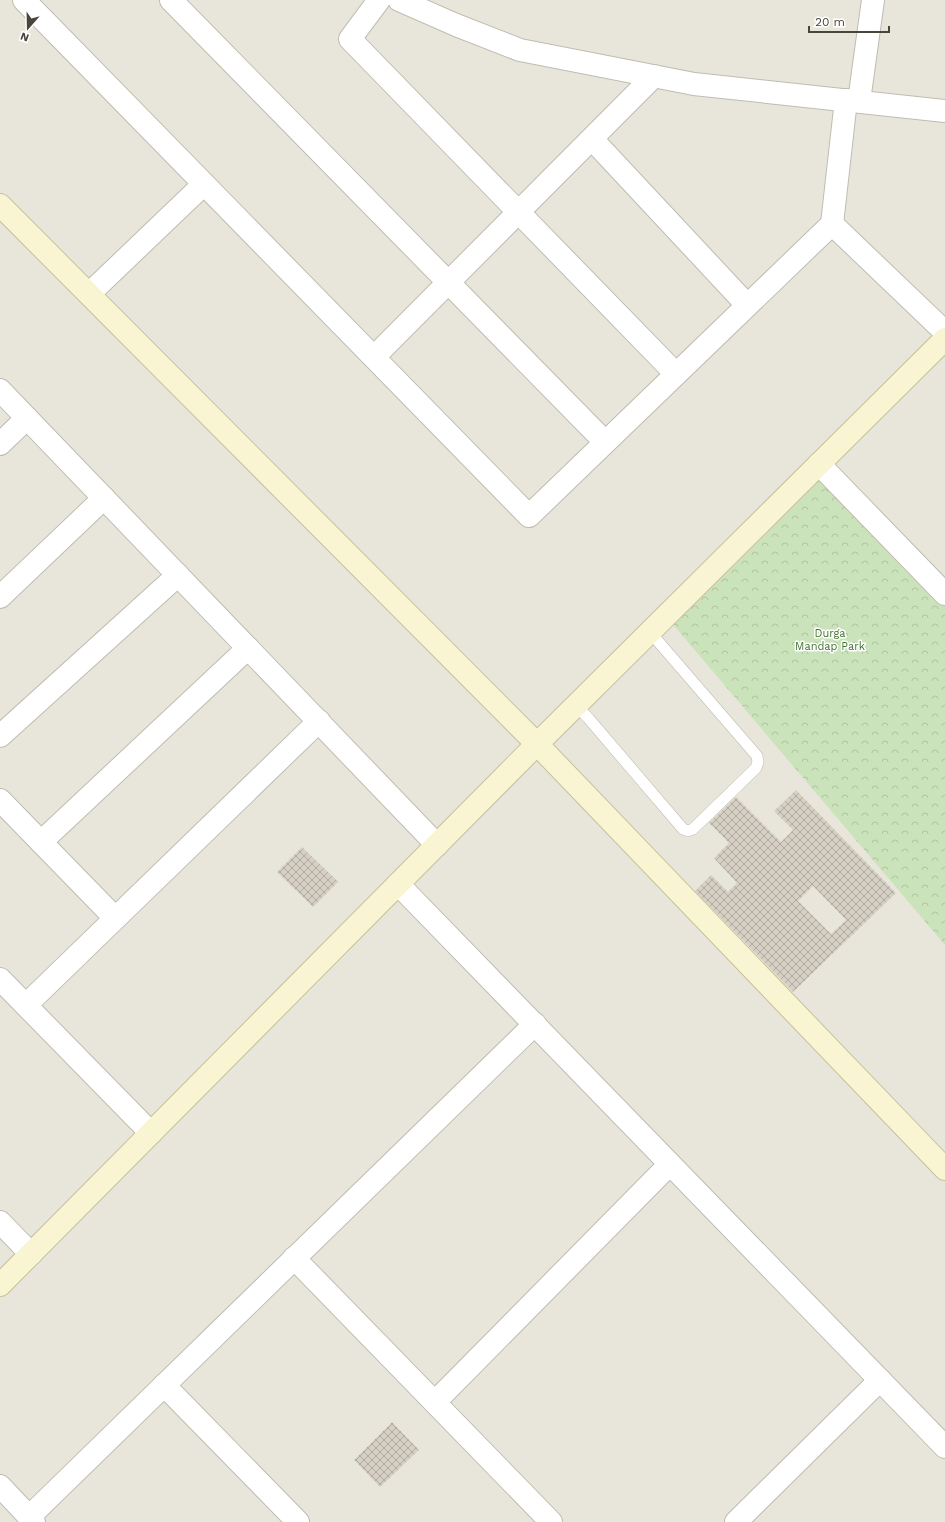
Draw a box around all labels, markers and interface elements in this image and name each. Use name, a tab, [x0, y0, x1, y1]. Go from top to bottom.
north arrow	[8, 8, 48, 48]
scale bar	[809, 8, 889, 34]
text: 20 m	[815, 15, 845, 29]
text: N	[19, 29, 31, 44]
park label: Durga Mandap Park	[795, 627, 865, 653]

